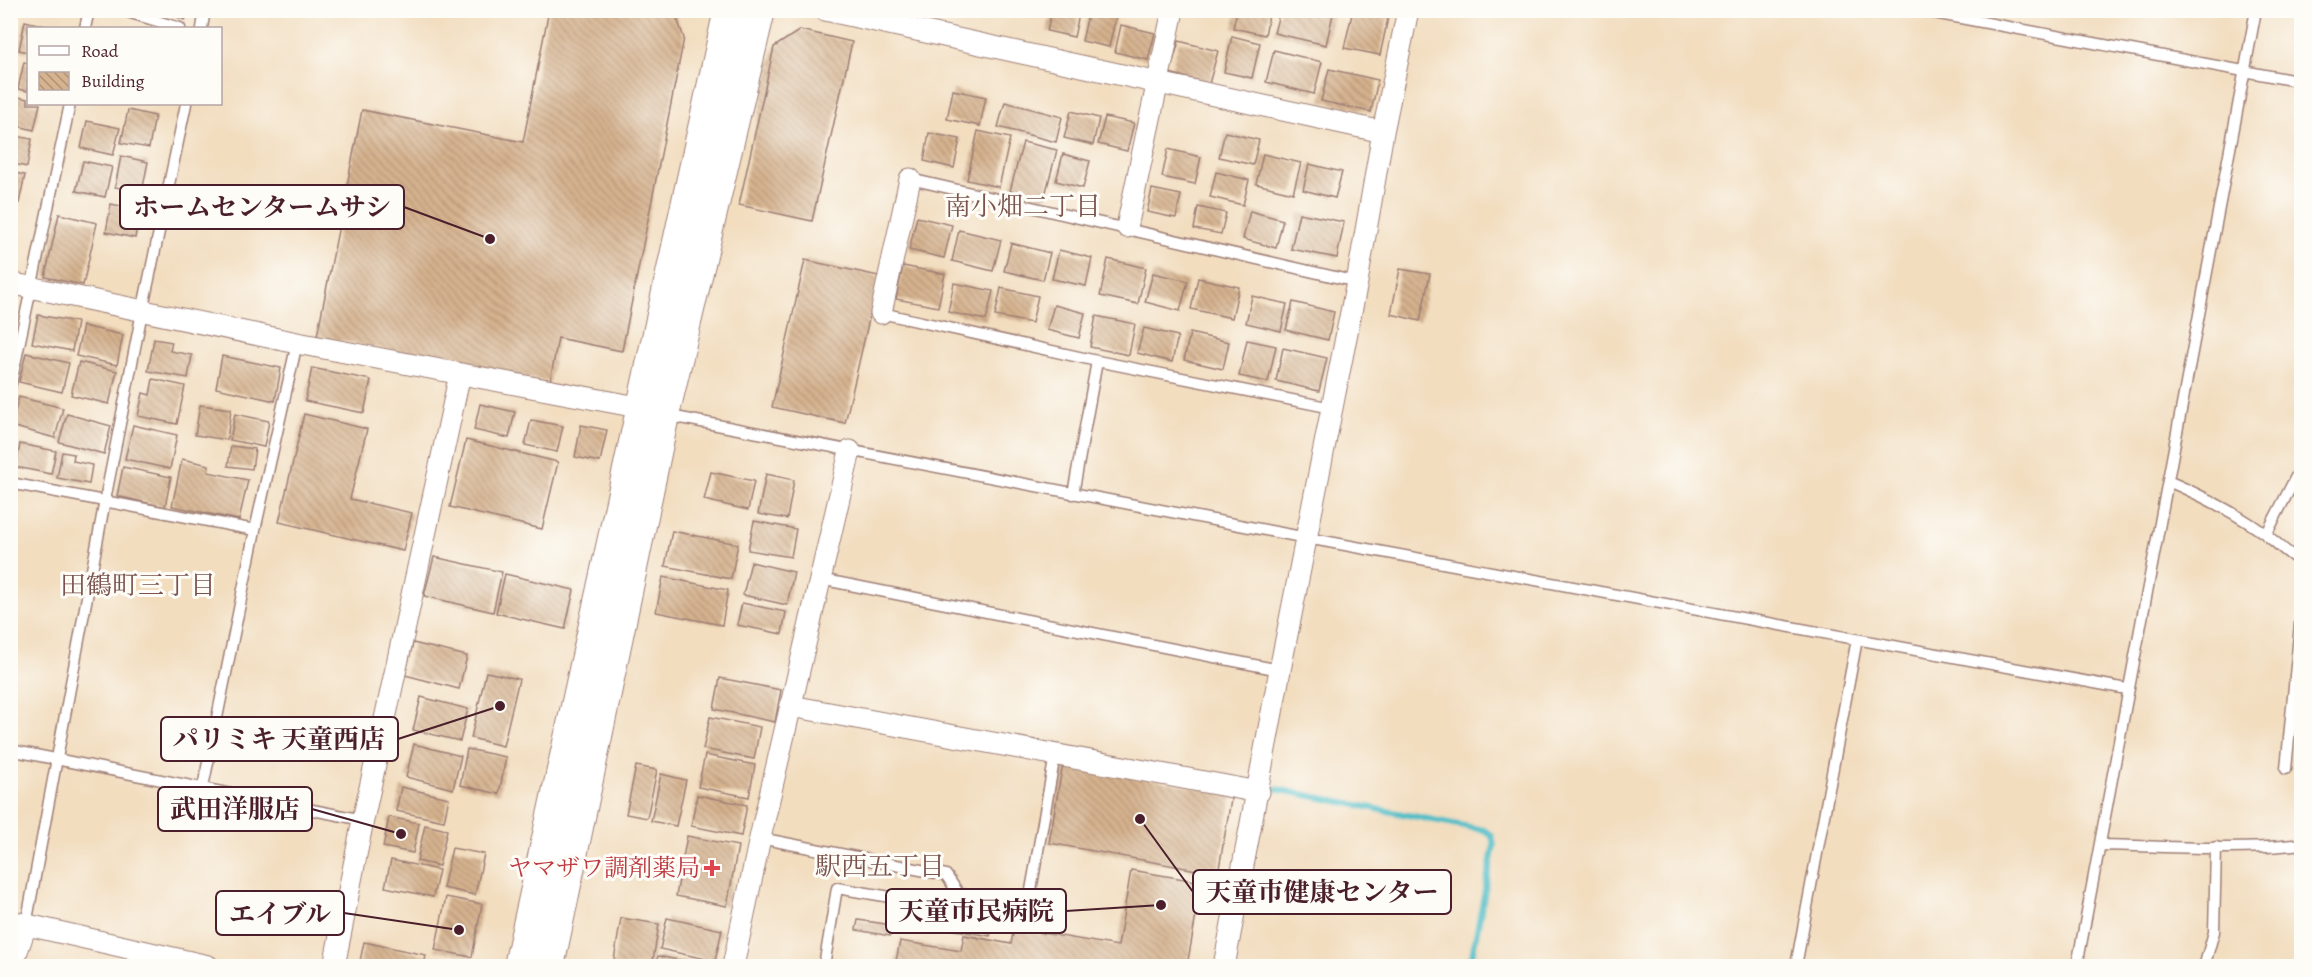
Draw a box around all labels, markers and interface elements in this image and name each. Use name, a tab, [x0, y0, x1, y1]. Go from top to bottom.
legend	[27, 27, 222, 105]
text: Road	[81, 39, 119, 63]
text: Building	[81, 69, 145, 93]
callout: ホームセンタームサシ	[120, 185, 404, 229]
district label: 南小畑二丁目	[945, 189, 1101, 224]
text: ホームセンタームサシ	[133, 190, 391, 225]
district label: 田鶴町三丁目	[60, 568, 216, 603]
callout: パリミキ 天童西店	[161, 717, 398, 761]
text: パリミキ 天童西店	[173, 722, 385, 757]
callout: 武田洋服店	[158, 787, 312, 831]
text: 武田洋服店	[170, 792, 300, 827]
district label: 駅西五丁目	[815, 849, 945, 884]
place label: ヤマザワ調剤薬局	[508, 852, 700, 884]
marker: ヤマザワ調剤薬局	[705, 861, 719, 875]
callout: 天童市健康センター	[1193, 870, 1451, 914]
text: 天童市健康センター	[1206, 875, 1438, 910]
callout: 天童市民病院	[886, 889, 1066, 933]
callout: エイブル	[216, 891, 344, 935]
text: 天童市民病院	[898, 894, 1054, 929]
text: エイブル	[229, 897, 331, 932]

